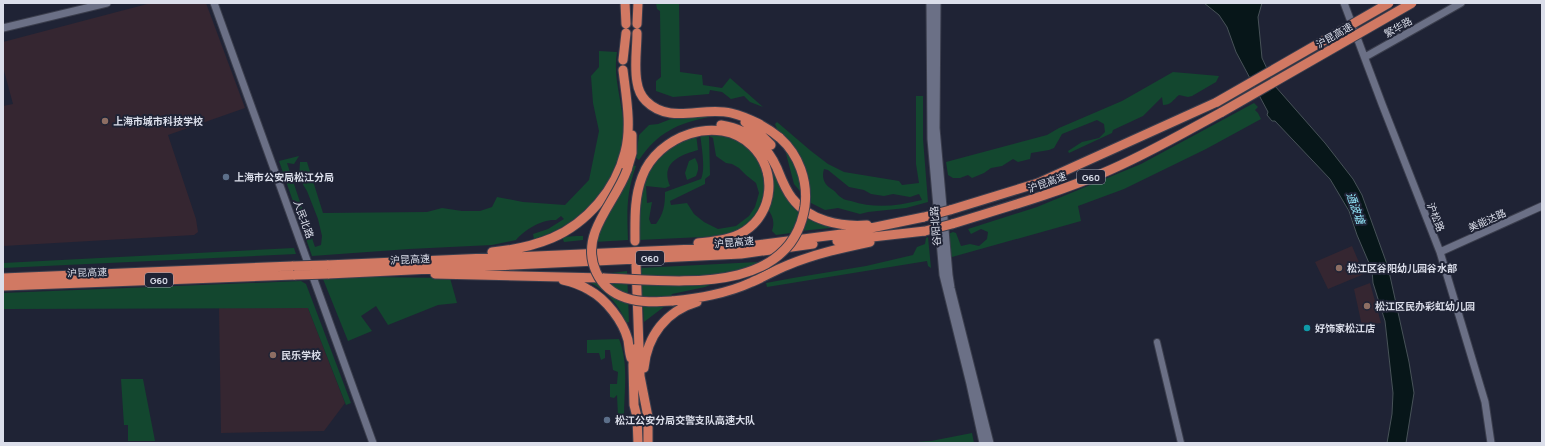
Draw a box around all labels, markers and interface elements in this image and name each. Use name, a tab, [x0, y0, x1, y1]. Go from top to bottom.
street label: 繁华路	[1381, 14, 1415, 40]
street label: 沪昆高速	[1313, 19, 1355, 51]
place label: 上海市城市科技学校	[113, 114, 203, 128]
marker: 上海市城市科技学校	[100, 116, 110, 126]
street label: 沪昆高速	[1026, 169, 1068, 195]
place label: 上海市公安局松江分局	[234, 170, 334, 184]
road number: G60	[1077, 170, 1105, 184]
marker: 上海市公安局松江分局	[221, 172, 231, 182]
water label: 通波塘	[1343, 190, 1369, 228]
street label: 人民北路	[291, 198, 317, 240]
street label: 沪松路	[1424, 200, 1448, 234]
street label: 美能达路	[1466, 205, 1508, 235]
street label: 谷阳北路	[927, 206, 943, 246]
street label: 沪昆高速	[713, 233, 755, 251]
street label: 沪昆高速	[390, 251, 430, 267]
road number: G60	[636, 251, 664, 265]
place label: 松江区谷阳幼儿园谷水部	[1347, 261, 1457, 275]
marker: 松江区谷阳幼儿园谷水部	[1334, 263, 1344, 273]
street label: 沪昆高速	[67, 264, 107, 280]
road number: G60	[145, 273, 173, 287]
place label: 松江区民办彩虹幼儿园	[1375, 299, 1475, 313]
marker: 松江区民办彩虹幼儿园	[1362, 301, 1372, 311]
place label: 好饰家松江店	[1315, 321, 1375, 335]
marker: 好饰家松江店	[1302, 323, 1312, 333]
place label: 民乐学校	[281, 348, 321, 362]
marker: 民乐学校	[268, 350, 278, 360]
place label: 松江公安分局交警支队高速大队	[615, 413, 755, 427]
marker: 松江公安分局交警支队高速大队	[602, 415, 612, 425]

